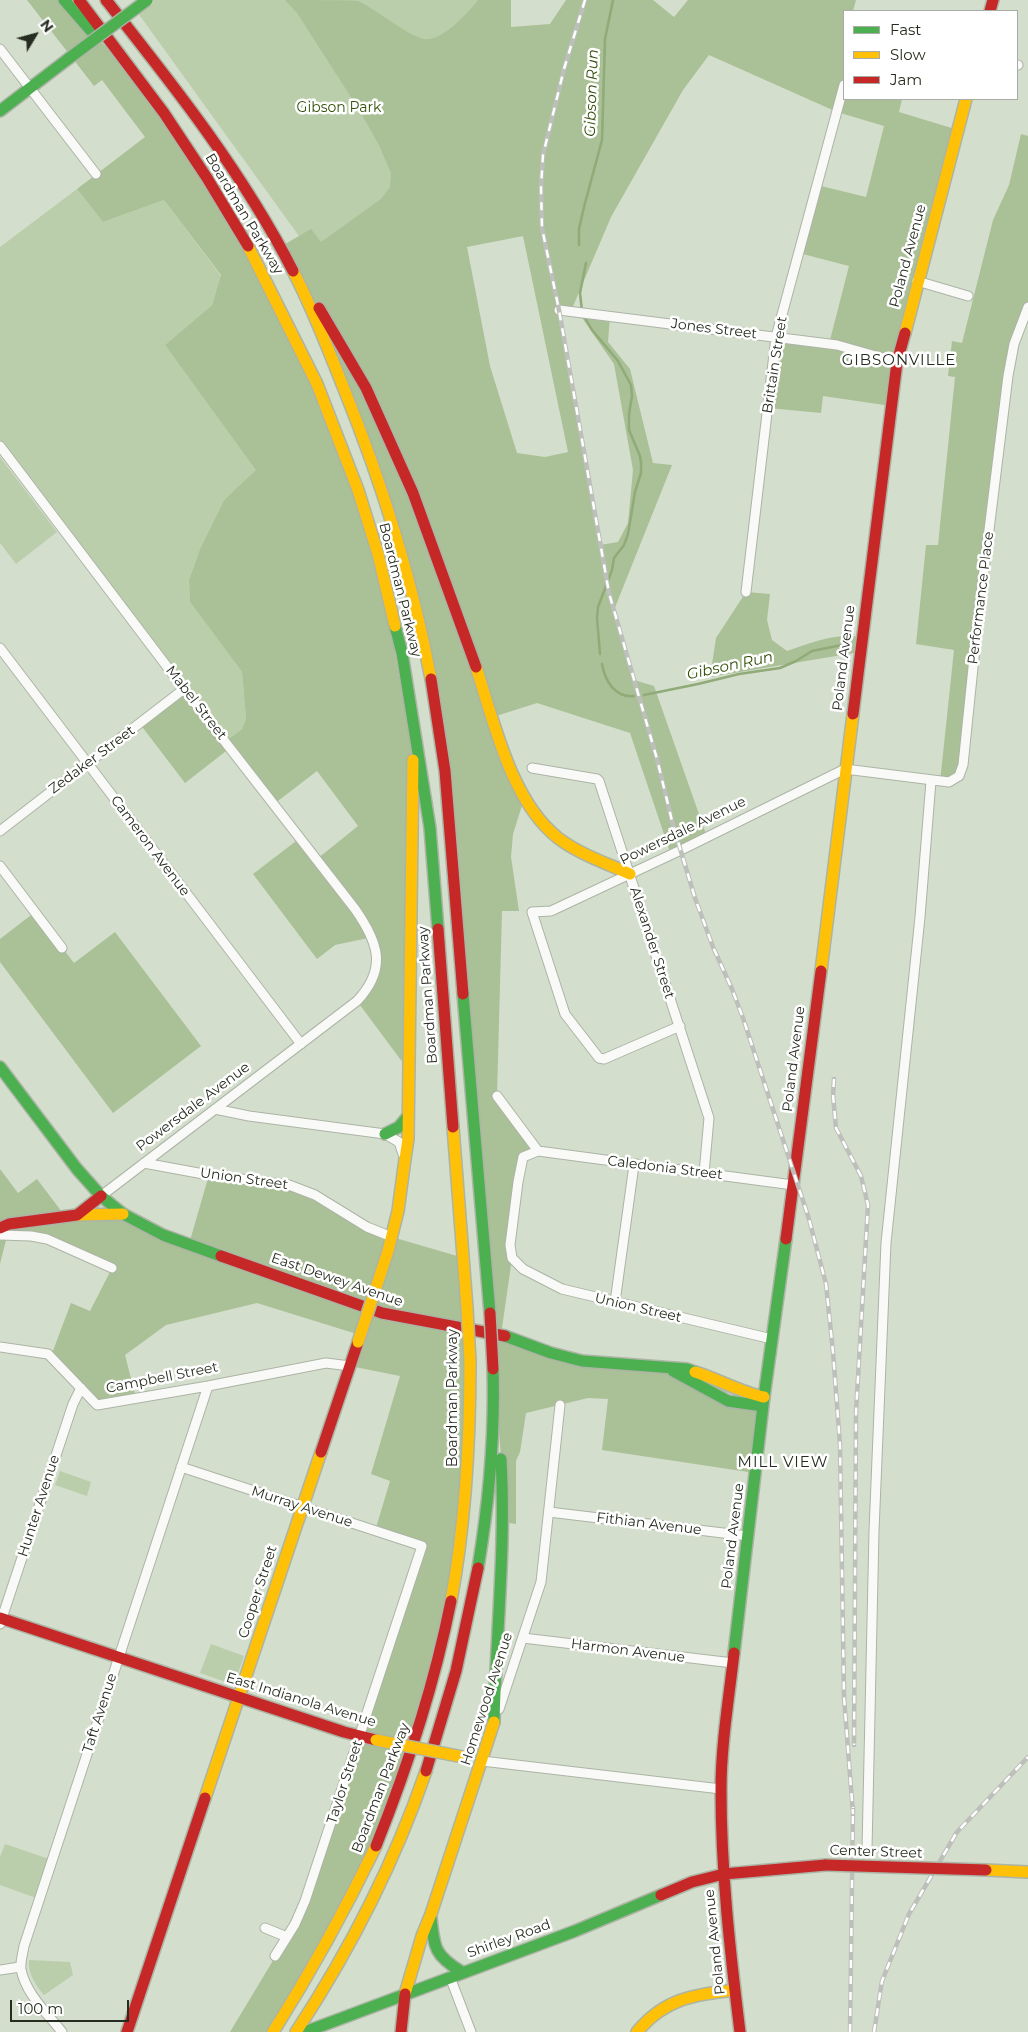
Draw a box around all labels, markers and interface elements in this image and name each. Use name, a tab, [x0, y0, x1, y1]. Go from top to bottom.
north arrow	[10, 10, 60, 60]
legend	[843, 10, 1018, 100]
text: N	[36, 16, 58, 36]
text: Fast	[890, 20, 921, 39]
text: Slow	[890, 45, 926, 64]
water label: Gibson Run	[581, 49, 603, 137]
text: Jam	[890, 70, 922, 89]
park label: Gibson Park	[297, 100, 381, 116]
street label: Boardman Parkway	[201, 151, 287, 277]
street label: Poland Avenue	[886, 203, 930, 309]
street label: Jones Street	[670, 315, 758, 343]
street label: Brittain Street	[759, 315, 791, 415]
district label: GIBSONVILLE	[840, 352, 958, 370]
street label: Boardman Parkway	[375, 521, 425, 659]
street label: Performance Place	[965, 531, 997, 665]
street label: Poland Avenue	[829, 604, 859, 712]
water label: Gibson Run	[685, 648, 775, 684]
street label: Mabel Street	[162, 663, 230, 743]
street label: Zedaker Street	[46, 722, 138, 798]
street label: Cameron Avenue	[107, 792, 193, 900]
street label: Powersdale Avenue	[617, 793, 749, 869]
street label: Alexander Street	[626, 885, 678, 1001]
street label: Boardman Parkway	[415, 926, 441, 1064]
street label: Poland Avenue	[779, 1005, 809, 1113]
street label: Powersdale Avenue	[133, 1059, 253, 1155]
street label: Caledonia Street	[606, 1153, 724, 1183]
street label: Union Street	[199, 1165, 289, 1193]
street label: East Dewey Avenue	[269, 1250, 405, 1310]
street label: Union Street	[593, 1290, 683, 1326]
street label: Boardman Parkway	[445, 1329, 461, 1467]
street label: Campbell Street	[104, 1359, 220, 1397]
street label: Hunter Avenue	[15, 1453, 63, 1559]
district label: MILL VIEW	[736, 1454, 830, 1472]
street label: Poland Avenue	[718, 1482, 748, 1590]
street label: Murray Avenue	[249, 1483, 355, 1531]
street label: Fithian Avenue	[596, 1509, 702, 1539]
street label: Cooper Street	[235, 1543, 281, 1641]
street label: Homewood Avenue	[458, 1630, 516, 1768]
street label: Harmon Avenue	[570, 1636, 686, 1666]
street label: East Indianola Avenue	[224, 1669, 378, 1731]
street label: Taft Avenue	[79, 1671, 121, 1755]
street label: Boardman Parkway	[348, 1721, 414, 1855]
street label: Taylor Street	[324, 1738, 366, 1826]
street label: Center Street	[829, 1842, 923, 1862]
street label: Poland Avenue	[701, 1888, 729, 1996]
street label: Shirley Road	[465, 1916, 553, 1962]
scale bar	[12, 1990, 131, 2022]
text: 100 m	[18, 1999, 63, 2018]

